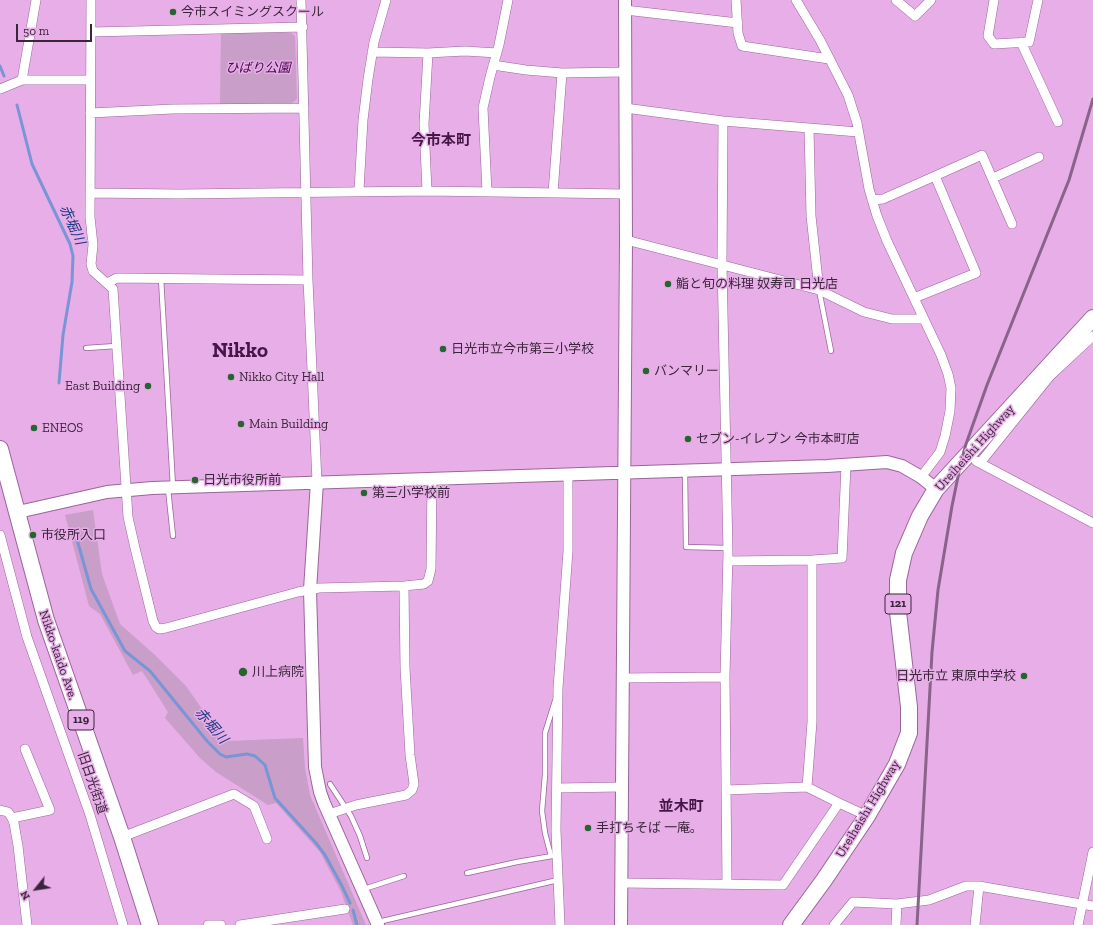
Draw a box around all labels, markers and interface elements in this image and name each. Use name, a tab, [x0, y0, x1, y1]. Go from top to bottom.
place label: 今市スイミングスクール	[181, 4, 324, 20]
marker: 今市スイミングスクール	[168, 7, 178, 17]
scale bar	[18, 16, 94, 42]
text: 50 m	[23, 24, 49, 38]
park label: ひばり公園	[226, 60, 290, 76]
district label: 今市本町	[411, 132, 471, 150]
water label: 赤堀川	[56, 202, 88, 248]
place label: 鮨と旬の料理 奴寿司 日光店	[676, 276, 838, 292]
marker: 鮨と旬の料理 奴寿司 日光店	[663, 279, 673, 289]
district label: Nikko	[212, 338, 268, 364]
place label: 日光市立今市第三小学校	[451, 341, 594, 357]
marker: 日光市立今市第三小学校	[438, 344, 448, 354]
place label: バンマリー	[654, 363, 719, 379]
marker: バンマリー	[641, 366, 651, 376]
place label: Nikko City Hall	[239, 369, 324, 385]
marker: Nikko City Hall	[226, 372, 236, 382]
place label: East Building	[65, 378, 140, 394]
marker: East Building	[143, 381, 153, 391]
street label: Ureiheishi Highway	[932, 402, 1018, 494]
place label: Main Building	[249, 416, 328, 432]
marker: Main Building	[236, 419, 246, 429]
place label: ENEOS	[42, 420, 83, 436]
marker: ENEOS	[29, 423, 39, 433]
place label: セブン-イレブン 今市本町店	[696, 431, 859, 447]
marker: セブン-イレブン 今市本町店	[683, 434, 693, 444]
place label: 日光市役所前	[203, 472, 281, 488]
marker: 日光市役所前	[190, 475, 200, 485]
place label: 第三小学校前	[372, 485, 450, 501]
marker: 第三小学校前	[359, 488, 369, 498]
place label: 市役所入口	[41, 527, 106, 543]
marker: 市役所入口	[28, 530, 38, 540]
road number: 121	[885, 594, 911, 614]
street label: Nikko-kaido Ave.	[35, 608, 81, 702]
place label: 川上病院	[252, 664, 304, 680]
marker: 川上病院	[237, 666, 249, 678]
place label: 日光市立 東原中学校	[896, 668, 1016, 684]
marker: 日光市立 東原中学校	[1019, 671, 1029, 681]
water label: 赤堀川	[191, 705, 231, 747]
road number: 119	[68, 710, 94, 730]
street label: 旧日光街道	[74, 750, 110, 816]
street label: Ureiheishi Highway	[833, 757, 903, 861]
district label: 並木町	[659, 798, 703, 816]
place label: 手打ちそば 一庵。	[596, 820, 703, 836]
marker: 手打ちそば 一庵。	[583, 823, 593, 833]
north arrow	[16, 869, 56, 909]
text: N	[17, 888, 33, 902]

